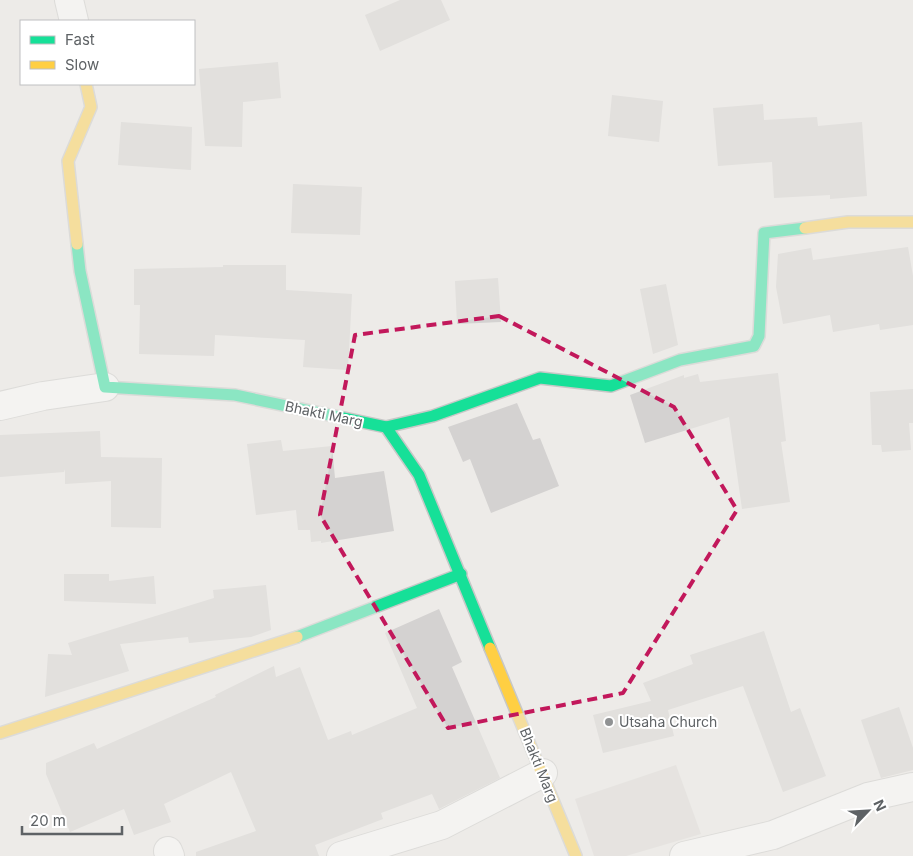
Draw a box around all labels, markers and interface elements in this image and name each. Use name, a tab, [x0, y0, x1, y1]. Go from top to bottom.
legend	[20, 20, 195, 85]
text: Fast	[65, 30, 95, 49]
text: Slow	[65, 55, 99, 74]
street label: Bhakti Marg	[284, 397, 365, 430]
place label: Utsaha Church	[619, 713, 717, 730]
marker: Utsaha Church	[603, 716, 615, 728]
street label: Bhakti Marg	[517, 725, 562, 805]
north arrow	[843, 786, 893, 836]
text: N	[870, 797, 890, 814]
scale bar	[22, 804, 122, 836]
text: 20 m	[30, 811, 66, 830]

